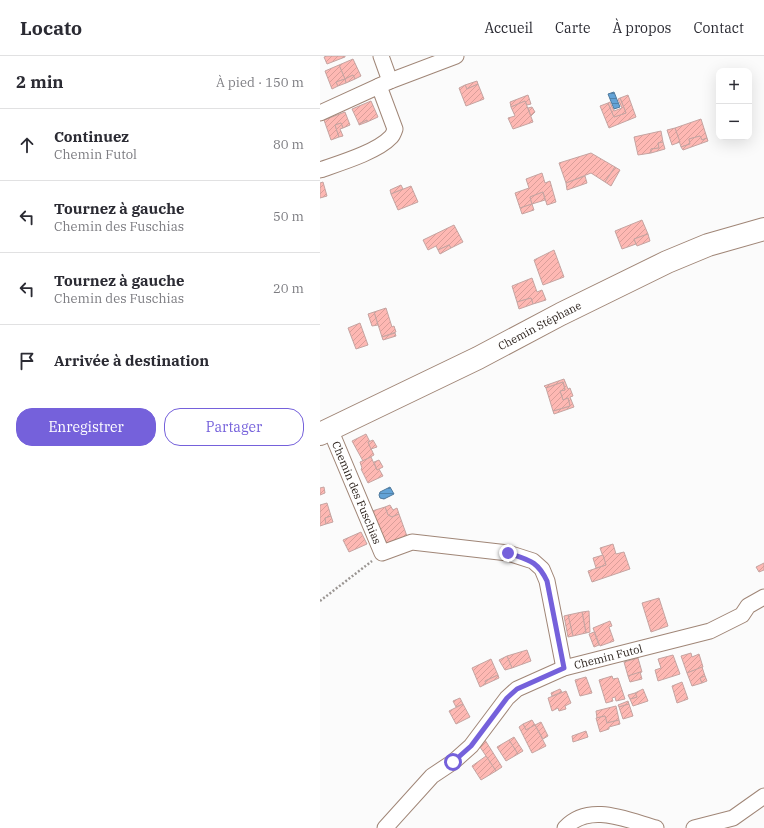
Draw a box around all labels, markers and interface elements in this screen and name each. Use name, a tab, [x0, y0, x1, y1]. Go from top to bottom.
text: Locato	[20, 16, 82, 40]
text: Accueil	[484, 19, 533, 37]
text: Carte	[555, 19, 590, 37]
text: À propos	[612, 19, 671, 37]
text: Contact	[693, 19, 744, 37]
map controls	[716, 68, 752, 140]
button: +	[716, 68, 752, 104]
text: 2 min	[16, 71, 64, 93]
text: À pied · 150 m	[216, 74, 304, 91]
button: −	[716, 104, 752, 140]
text: Continuez	[54, 127, 129, 146]
icon: ahead	[16, 134, 38, 156]
text: 80 m	[273, 136, 304, 153]
text: Chemin Futol	[54, 146, 137, 163]
text: Tournez à gauche	[54, 199, 185, 218]
icon: left	[16, 206, 38, 228]
text: 50 m	[273, 208, 304, 225]
text: Chemin des Fuschias	[54, 218, 184, 235]
text: Tournez à gauche	[54, 271, 185, 290]
icon: left	[16, 278, 38, 300]
text: 20 m	[273, 280, 304, 297]
text: Chemin des Fuschias	[54, 290, 184, 307]
street label: Chemin Stéphane	[495, 298, 584, 353]
icon: arrive	[16, 350, 38, 372]
text: Arrivée à destination	[54, 351, 209, 370]
button: Enregistrer	[16, 408, 156, 446]
button: Partager	[164, 408, 304, 446]
street label: Chemin des Fuschias	[329, 439, 384, 546]
route end	[499, 544, 517, 562]
street label: Chemin Futol	[572, 641, 644, 672]
route start	[444, 753, 462, 771]

